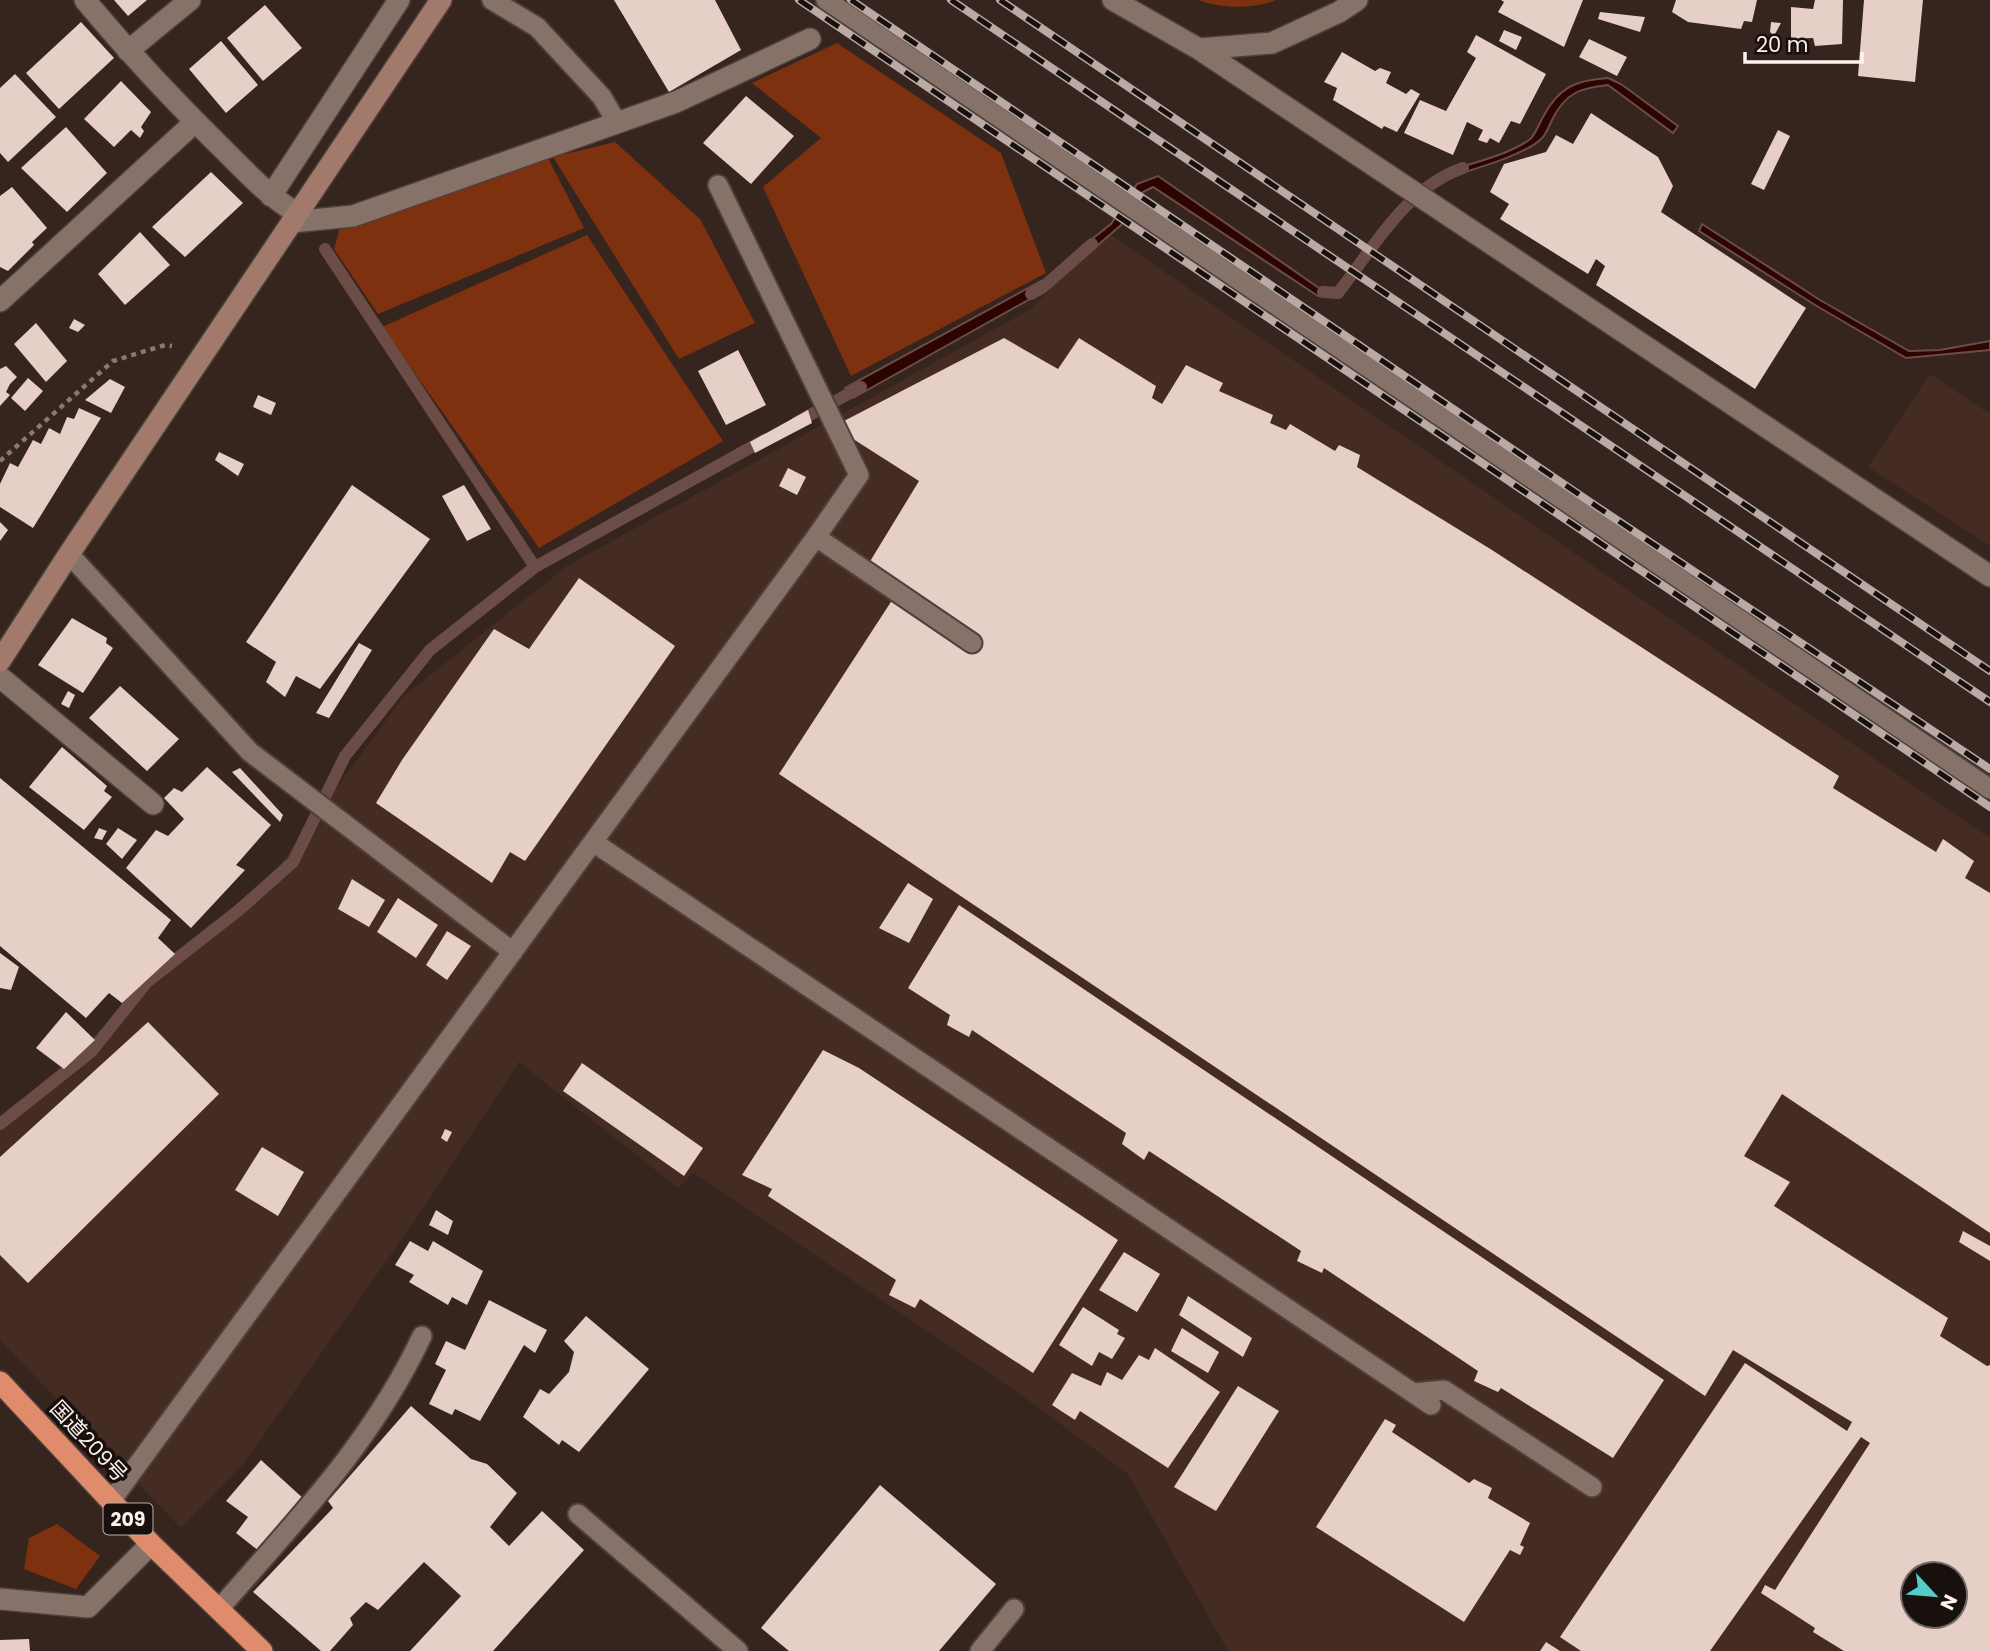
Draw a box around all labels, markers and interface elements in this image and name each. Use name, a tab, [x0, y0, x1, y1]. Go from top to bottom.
scale bar	[1745, 21, 1862, 65]
text: 20 m	[1756, 30, 1809, 59]
street label: 国道209号	[44, 1394, 134, 1488]
road number: 209	[104, 1504, 152, 1534]
north arrow	[1899, 1560, 1969, 1630]
text: N	[1934, 1590, 1964, 1615]

